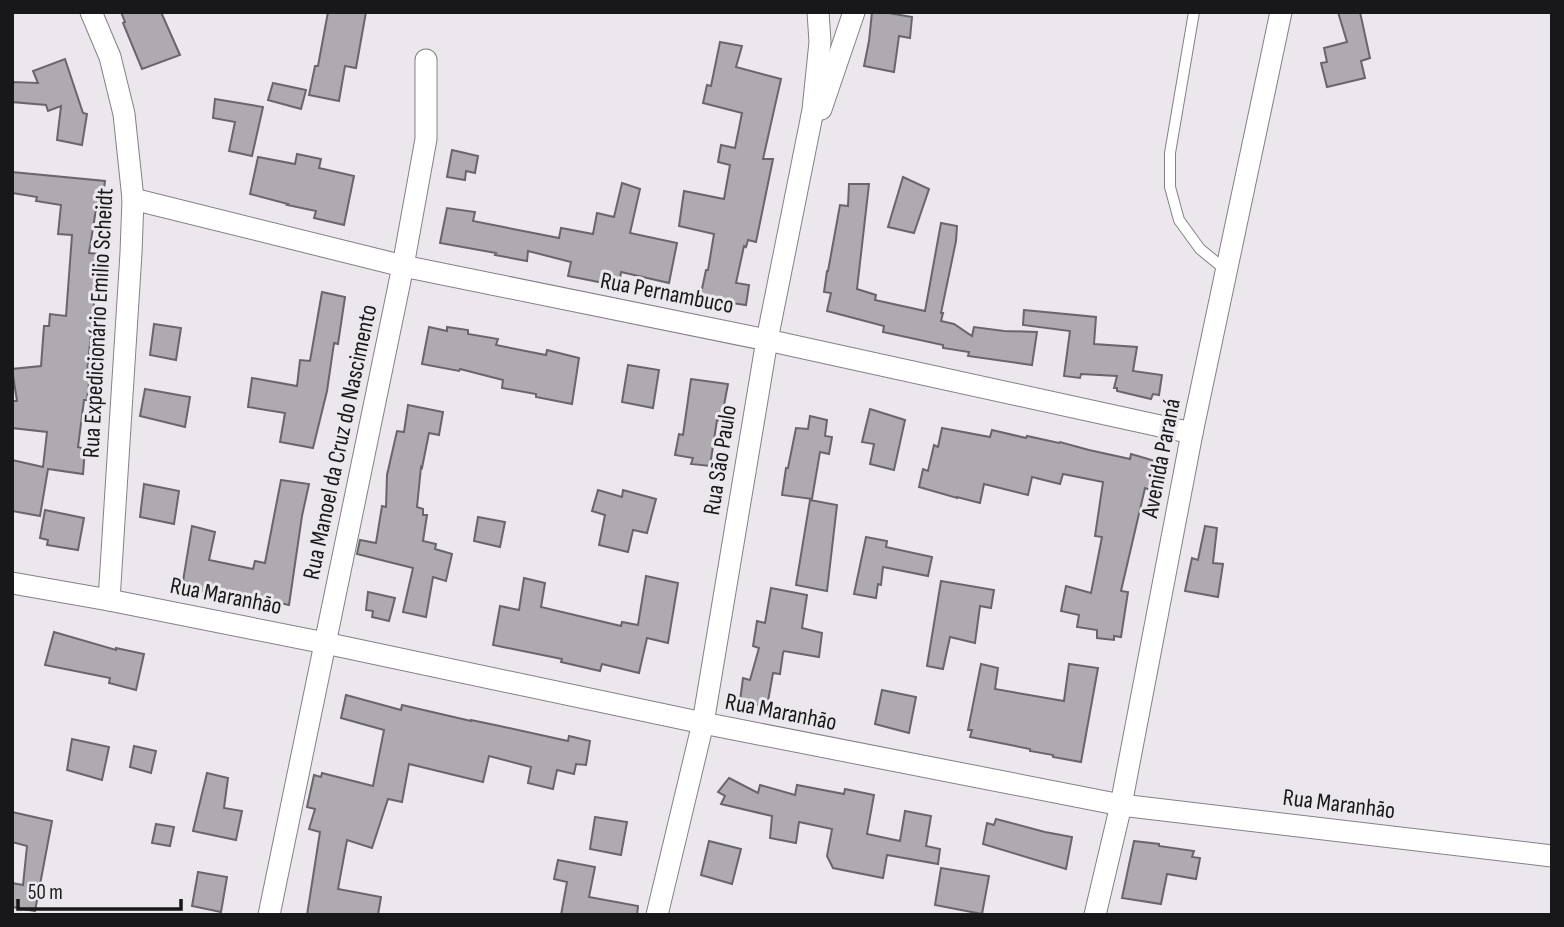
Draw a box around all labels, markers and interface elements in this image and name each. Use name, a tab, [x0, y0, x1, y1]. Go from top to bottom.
street label: Rua Expedicionário Emilio Scheidt	[76, 187, 120, 459]
street label: Rua Pernambuco	[598, 266, 736, 320]
street label: Rua Manoel da Cruz do Nascimento	[297, 302, 383, 582]
street label: Avenida Paraná	[1135, 396, 1187, 521]
street label: Rua São Paulo	[697, 403, 743, 517]
street label: Rua Maranhão	[168, 571, 284, 621]
street label: Rua Maranhão	[723, 687, 839, 737]
street label: Rua Maranhão	[1281, 783, 1397, 825]
scale bar	[18, 867, 180, 911]
text: 50 m	[28, 880, 63, 905]

